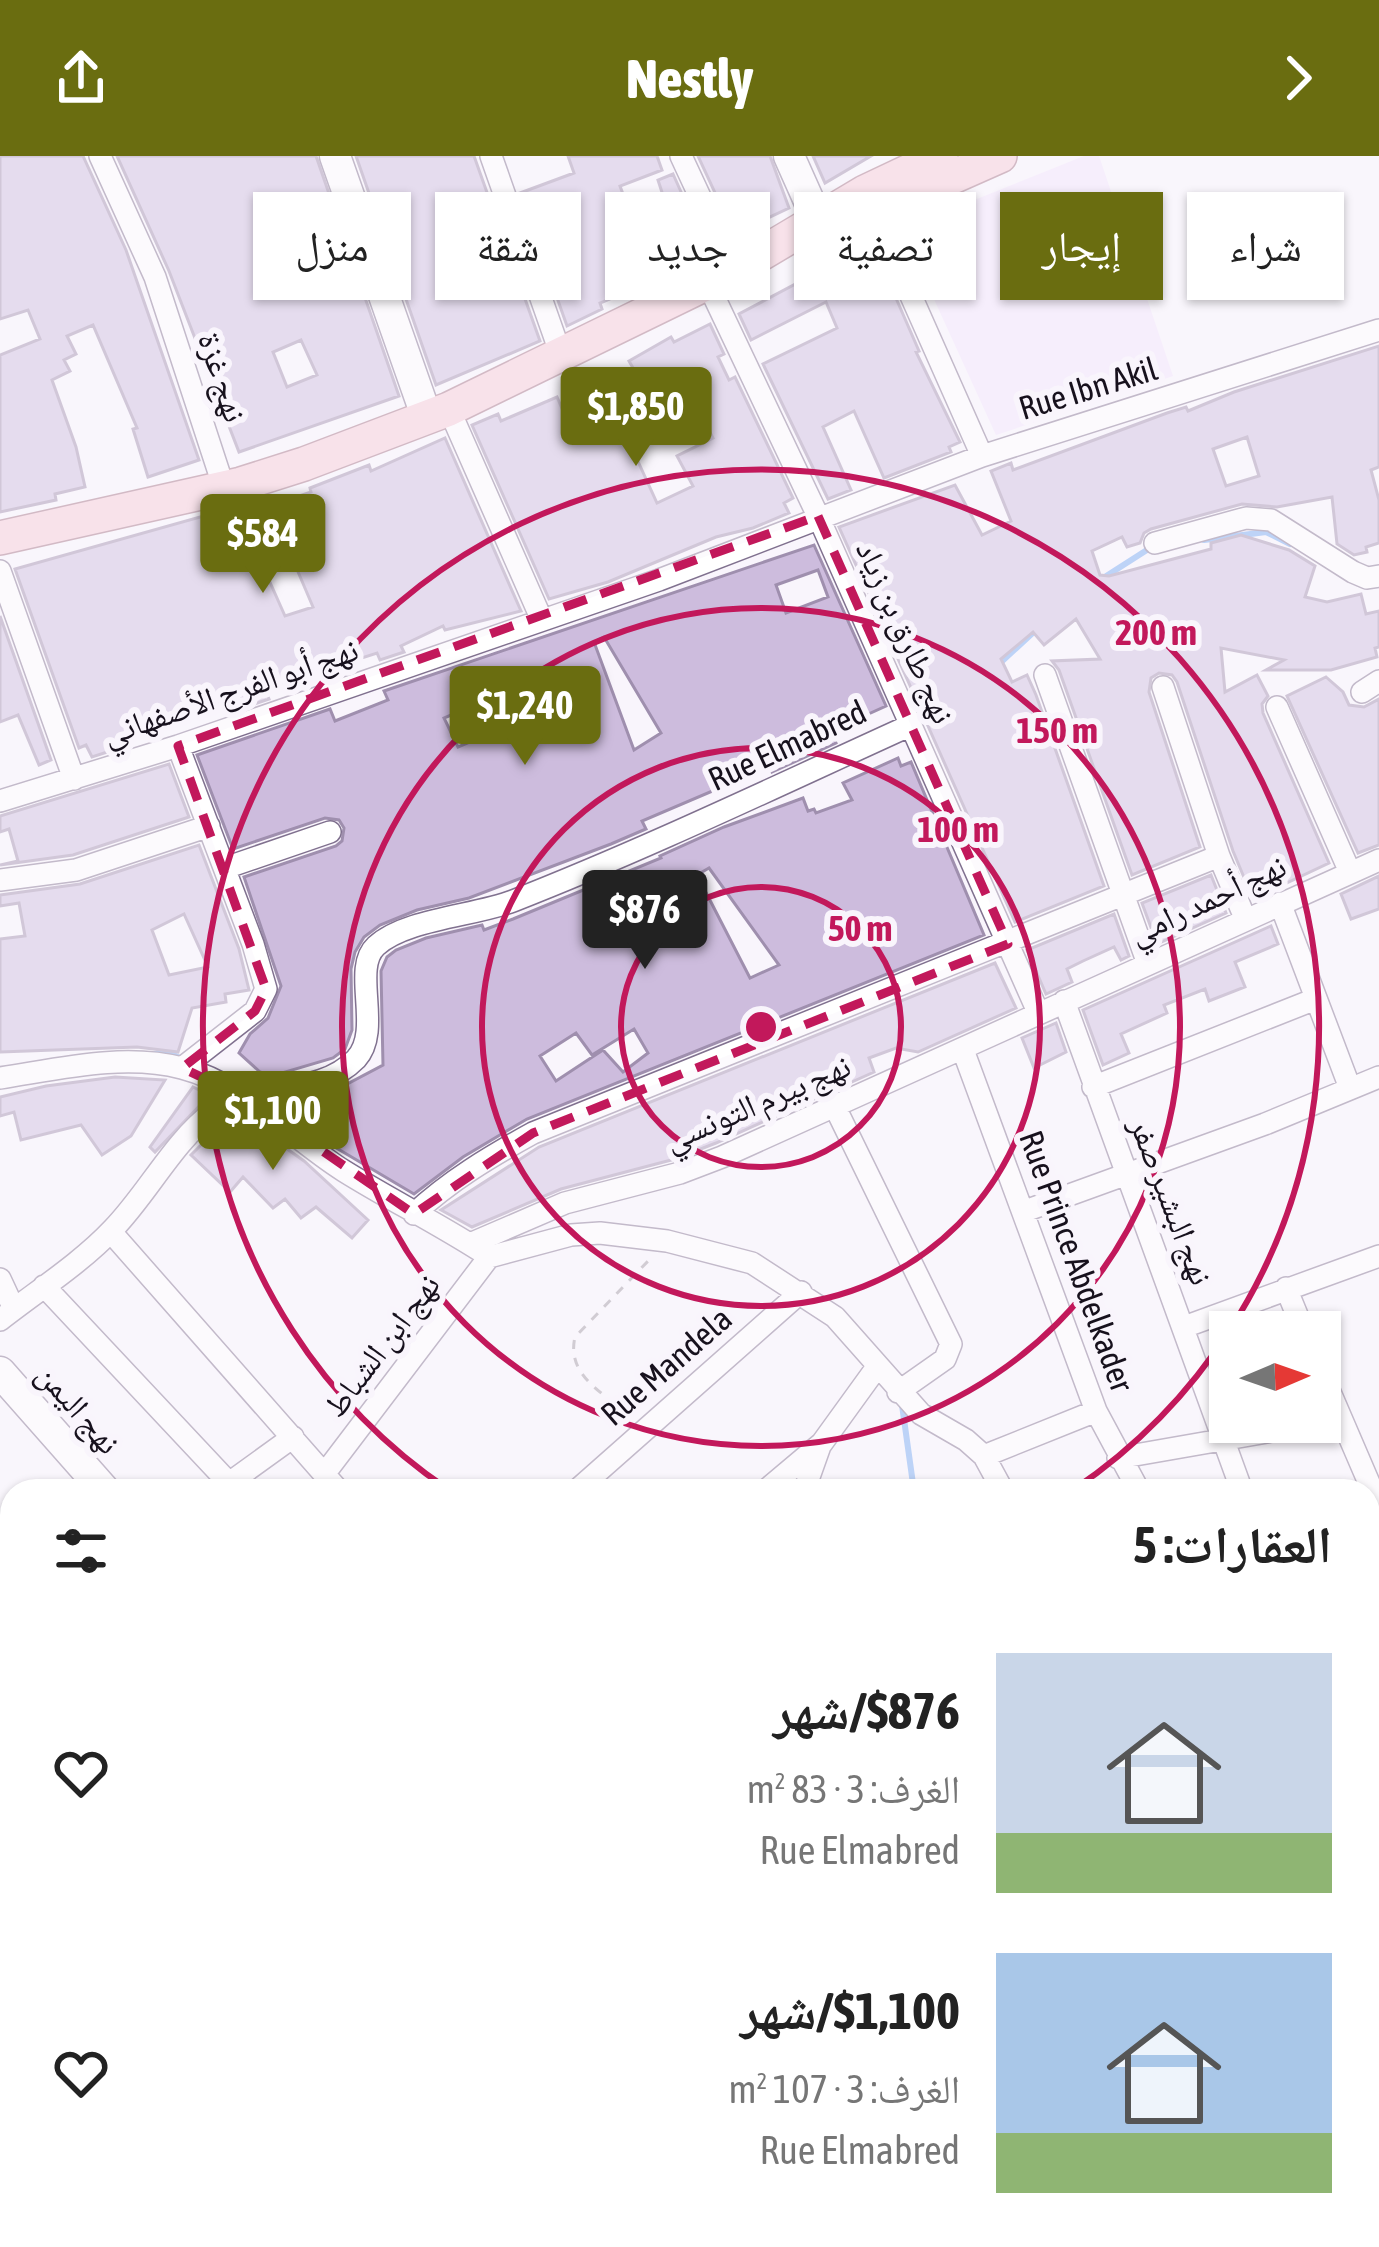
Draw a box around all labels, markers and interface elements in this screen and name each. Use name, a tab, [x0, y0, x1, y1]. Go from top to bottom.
icon: share	[48, 45, 114, 111]
icon: forward	[1265, 45, 1331, 111]
text: Nestly	[626, 48, 753, 109]
chip: منزل	[253, 192, 411, 300]
chip: شقة	[435, 192, 581, 300]
chip: جديد	[605, 192, 770, 300]
chip: تصفية	[794, 192, 976, 300]
chip: إيجار	[1000, 192, 1163, 300]
chip: شراء	[1187, 192, 1344, 300]
street label: نهج غزة	[188, 328, 255, 427]
street label: Rue Ibn Akil	[1014, 349, 1162, 427]
pin: $1,850	[538, 367, 734, 469]
text: $1,850	[588, 384, 684, 428]
pin: $584	[192, 494, 334, 596]
text: $584	[227, 511, 299, 555]
street label: نهج طارق بن زياد	[846, 535, 963, 730]
text: 200 m	[1115, 611, 1197, 653]
street label: نهج أبو الفرج الأصفهاني	[97, 629, 365, 760]
pin: $1,240	[427, 666, 623, 768]
text: $1,240	[477, 683, 573, 727]
street label: Rue Elmabred	[702, 692, 872, 798]
text: 150 m	[1016, 709, 1098, 751]
text: 100 m	[917, 808, 999, 850]
street label: نهج أحمد رامي	[1122, 846, 1295, 959]
pin: $876	[574, 870, 716, 972]
text: $876	[609, 887, 681, 931]
text: 50 m	[828, 907, 892, 949]
centre of rings	[740, 1006, 782, 1048]
street label: نهج بيرم التونسي	[658, 1046, 859, 1165]
pin: $1,100	[175, 1071, 371, 1173]
text: $1,100	[225, 1088, 321, 1132]
street label: نهج البشير صفر	[1120, 1111, 1221, 1291]
street label: Rue Prince Abdelkader	[1012, 1125, 1142, 1398]
street label: نهج ابن الشباط	[315, 1266, 449, 1426]
street label: Rue Mandela	[593, 1299, 739, 1433]
north arrow	[1209, 1311, 1341, 1443]
map controls	[1209, 1311, 1341, 1443]
street label: نهج اليمن	[27, 1355, 129, 1463]
text: العقارات: 5	[1133, 1515, 1332, 1574]
icon: filters	[48, 1518, 114, 1584]
text: $876/شهر	[773, 1681, 960, 1740]
icon: home	[1092, 1701, 1236, 1845]
icon: heart	[48, 1740, 114, 1806]
text: الغرف: 3 · 83 m²	[747, 1767, 960, 1811]
text: Rue Elmabred	[759, 1828, 960, 1872]
text: $1,100/شهر	[740, 1981, 960, 2040]
icon: home	[1092, 2001, 1236, 2145]
icon: heart	[48, 2040, 114, 2106]
text: الغرف: 3 · 107 m²	[728, 2067, 960, 2111]
text: Rue Elmabred	[759, 2128, 960, 2172]

